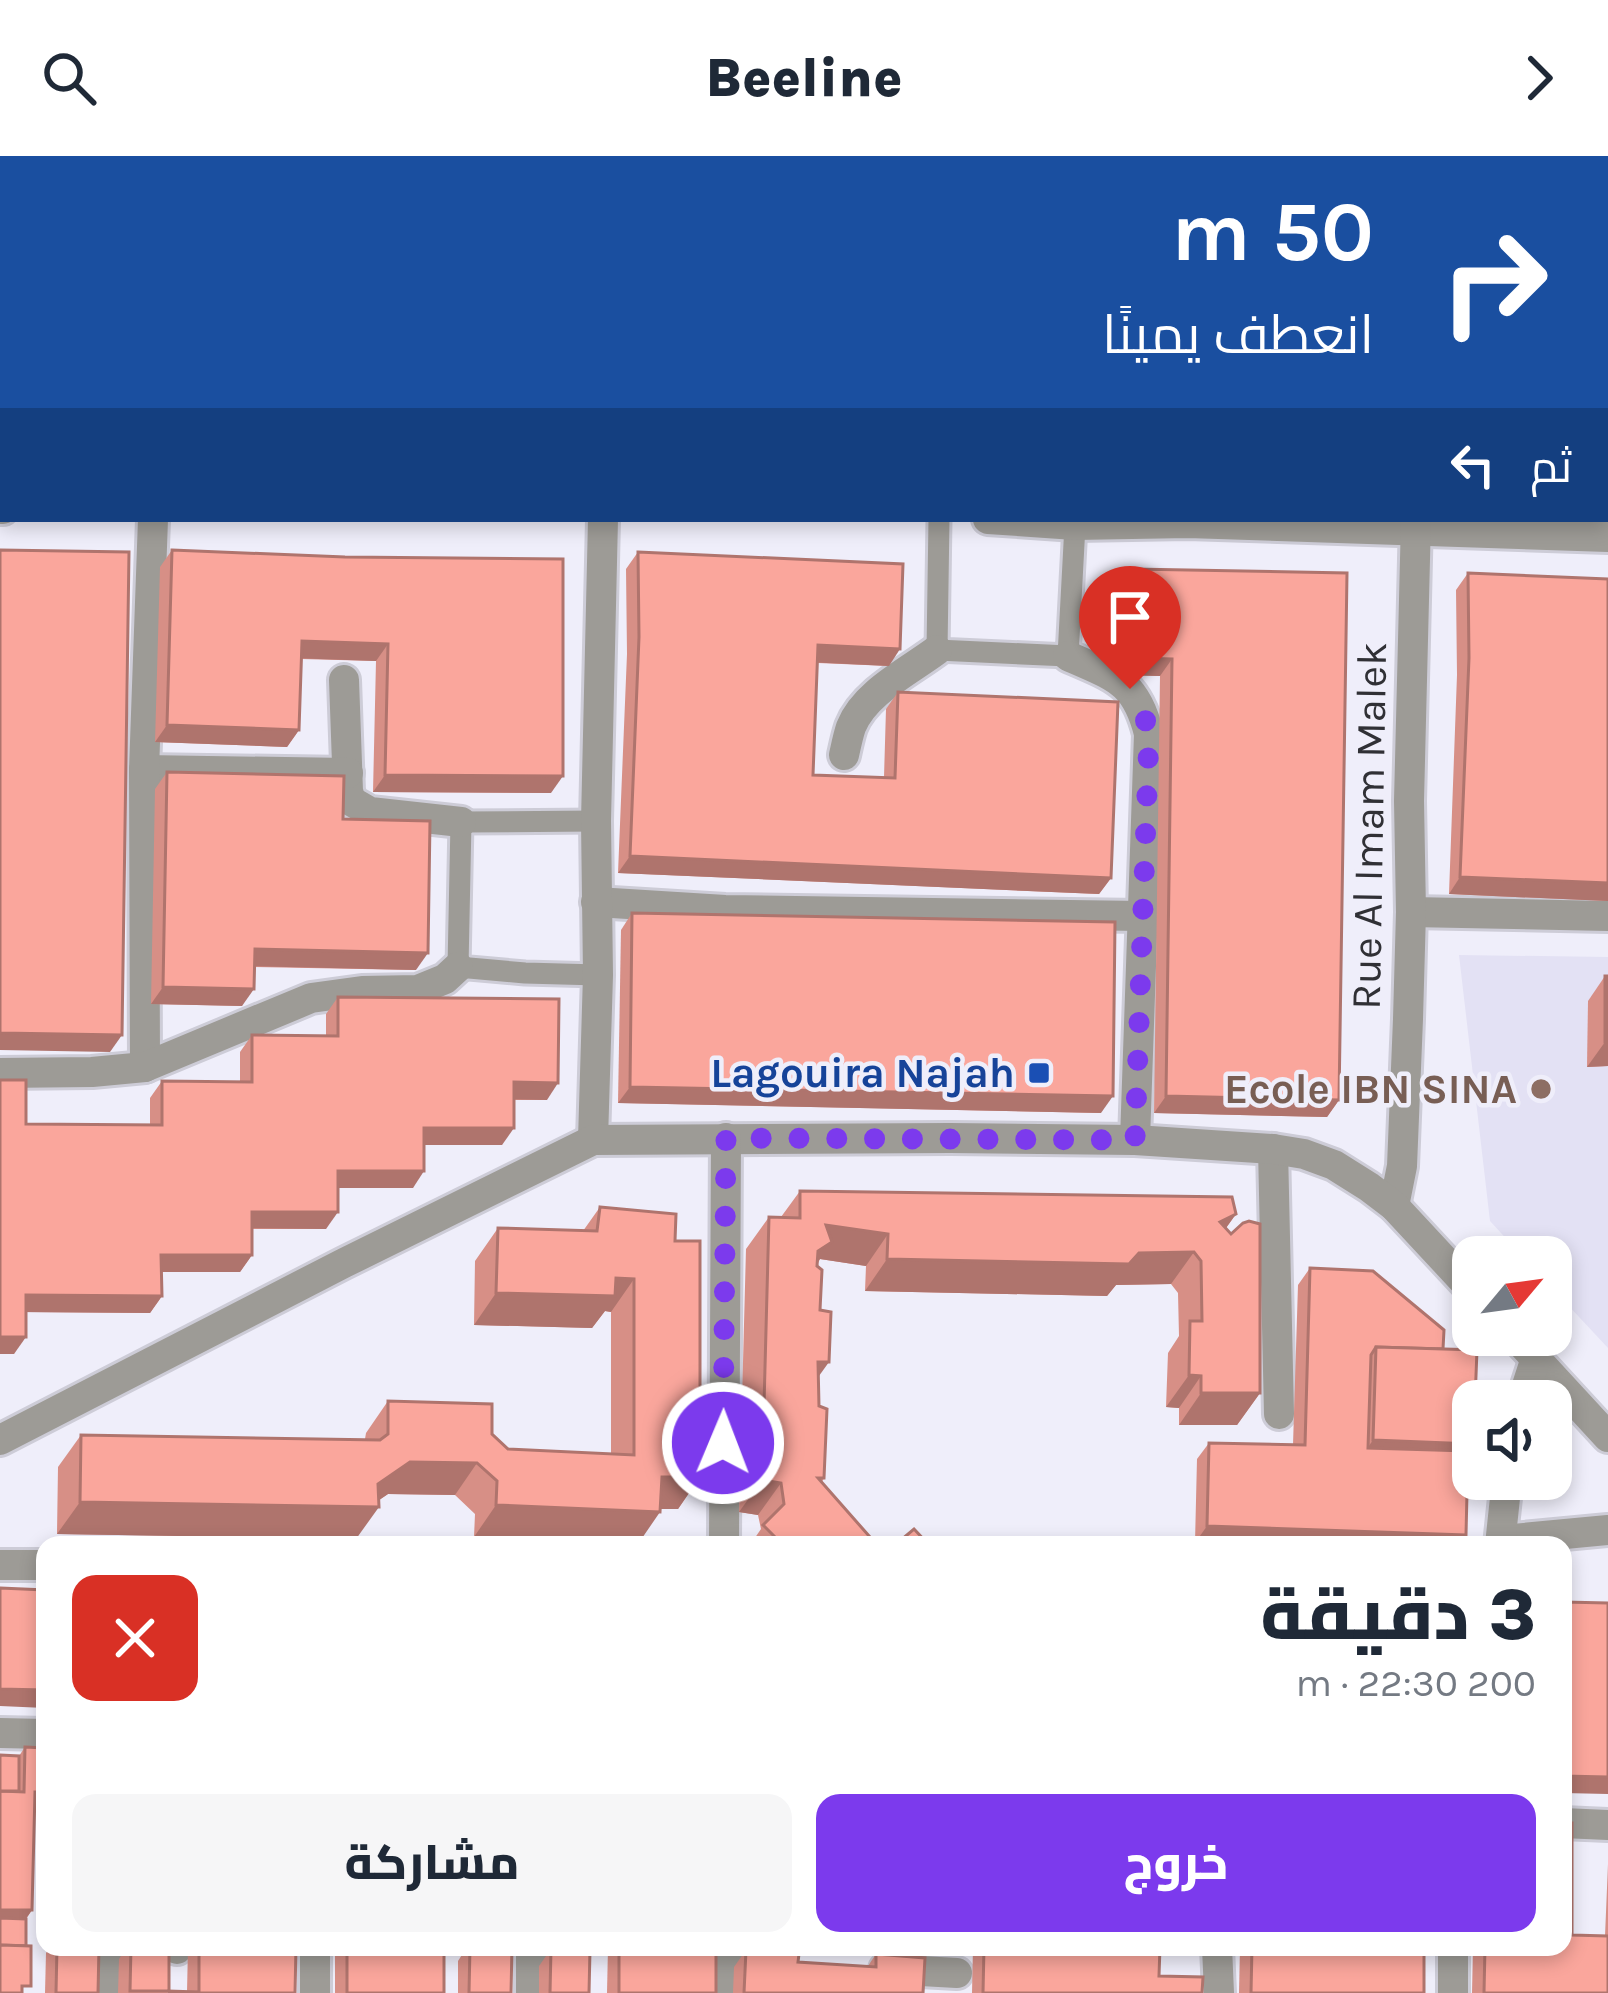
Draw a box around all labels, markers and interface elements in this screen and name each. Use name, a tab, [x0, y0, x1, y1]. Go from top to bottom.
icon: search	[36, 45, 102, 111]
icon: forward	[1506, 45, 1572, 111]
text: Beeline	[705, 46, 903, 110]
text: 50 m	[1171, 183, 1374, 281]
icon: right	[1416, 204, 1572, 360]
text: انعطف يمينًا	[1102, 303, 1374, 367]
icon: left	[1440, 432, 1506, 498]
text: ثم	[1530, 441, 1572, 493]
pin	[1079, 566, 1181, 689]
icon: arrive	[1097, 584, 1163, 650]
street label: Rue Al Imam Malek	[1341, 642, 1397, 1010]
place label: Lagouira Najah	[710, 1048, 1015, 1098]
marker: Lagouira Najah	[1026, 1060, 1052, 1086]
place label: Ecole IBN SINA	[1224, 1064, 1517, 1114]
marker: Ecole IBN SINA	[1528, 1076, 1554, 1102]
north arrow	[1452, 1236, 1572, 1356]
map controls	[1452, 1236, 1572, 1500]
position arrow	[660, 1380, 786, 1506]
button: sound	[1452, 1380, 1572, 1500]
text: 3 دقيقة	[1260, 1573, 1536, 1657]
button: close	[72, 1575, 198, 1701]
text: 200 m · 22:30	[1295, 1660, 1536, 1706]
button: مشاركة	[72, 1794, 792, 1932]
button: خروج	[816, 1794, 1536, 1932]

